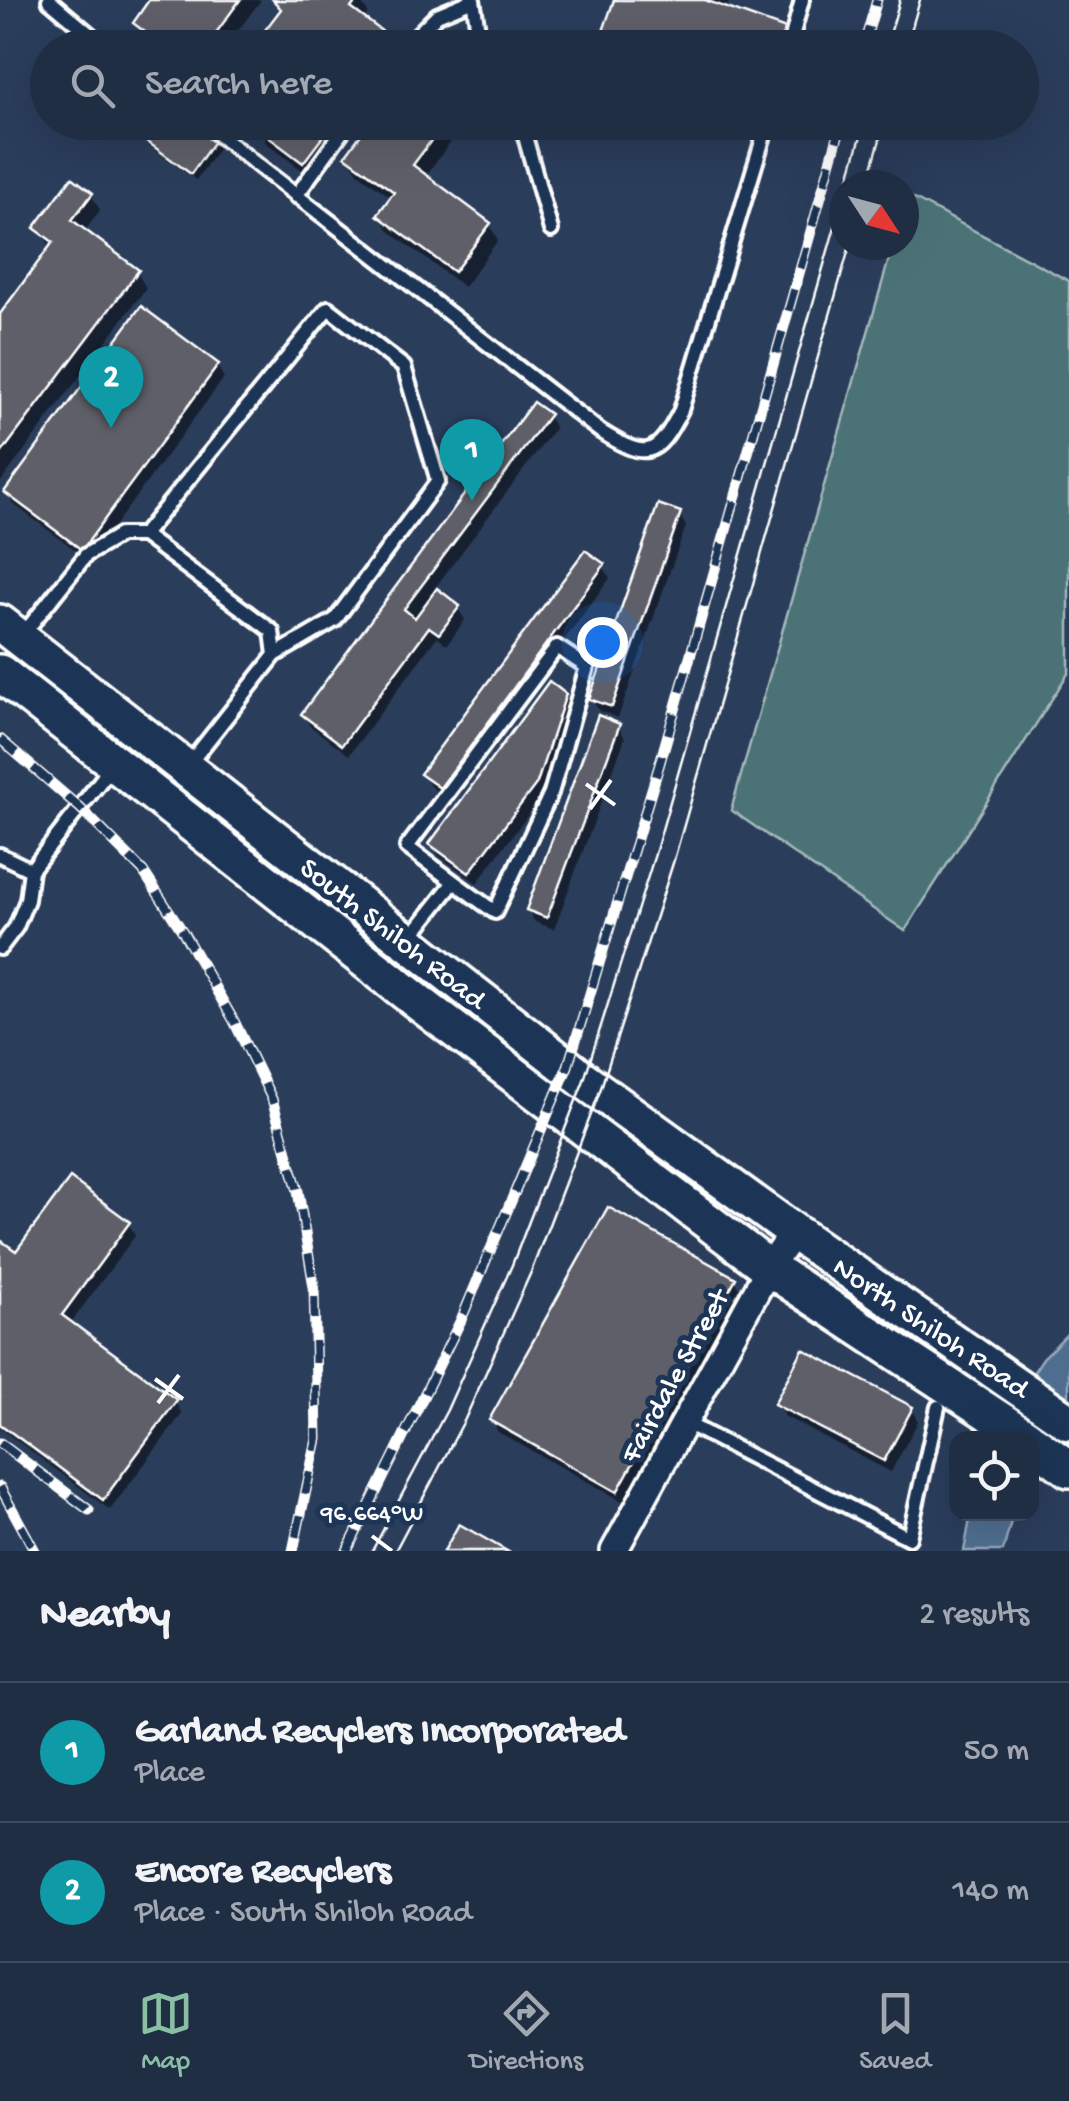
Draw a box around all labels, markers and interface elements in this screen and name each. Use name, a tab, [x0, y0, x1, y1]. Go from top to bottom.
search box	[30, 30, 1039, 140]
icon: search	[65, 58, 120, 113]
text: Search here	[145, 63, 332, 107]
north arrow	[829, 170, 919, 260]
pin: 2	[78, 346, 144, 428]
pin: 1	[440, 418, 504, 501]
your location	[577, 617, 628, 668]
street label: South Shiloh Road	[291, 852, 493, 1021]
street label: North Shiloh Road	[825, 1251, 1036, 1410]
street label: Fairdale Street	[614, 1282, 740, 1471]
map controls	[949, 1431, 1039, 1521]
button: locate	[949, 1431, 1039, 1521]
text: 96.664°W	[320, 1501, 423, 1530]
text: Nearby	[40, 1592, 170, 1641]
text: 2 results	[919, 1597, 1029, 1635]
text: Garland Recyclers Incorporated	[135, 1711, 624, 1755]
text: 1	[66, 1733, 79, 1771]
text: 50 m	[964, 1733, 1029, 1771]
text: Place	[135, 1755, 205, 1793]
text: Encore Recyclers	[135, 1851, 391, 1895]
text: 2	[65, 1873, 80, 1911]
text: 140 m	[952, 1873, 1029, 1911]
text: Place · South Shiloh Road	[135, 1895, 472, 1933]
tab: Map	[138, 1986, 193, 2079]
tab: Directions	[469, 1986, 583, 2079]
tab: Saved	[859, 1986, 931, 2079]

